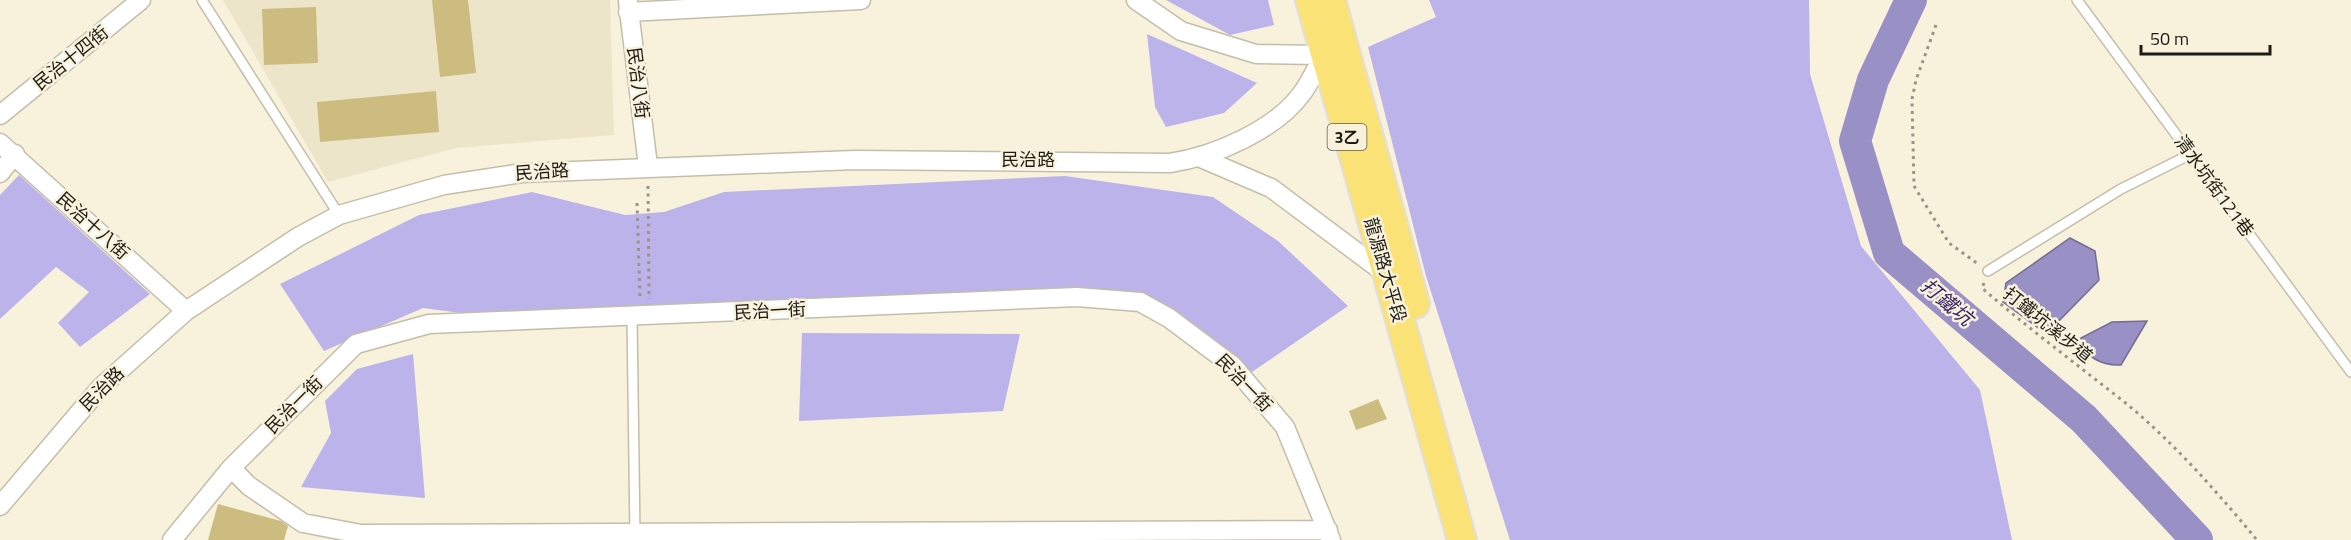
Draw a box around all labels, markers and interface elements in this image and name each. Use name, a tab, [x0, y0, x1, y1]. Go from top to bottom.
scale bar	[2141, 18, 2270, 56]
street label: 民治十四街	[27, 19, 114, 96]
text: 50 m	[2150, 25, 2189, 52]
street label: 民治八街	[621, 46, 656, 120]
road number: 3乙	[1328, 124, 1366, 150]
street label: 清水坑街121巷	[2168, 129, 2261, 242]
street label: 民治路	[1001, 146, 1055, 173]
street label: 民治路	[514, 156, 570, 187]
street label: 民治十八街	[51, 185, 136, 266]
street label: 龍源路大平段	[1358, 214, 1413, 325]
water label: 打鐵坑	[1914, 270, 1983, 335]
street label: 打鐵坑溪步道	[1998, 280, 2099, 369]
street label: 民治一街	[733, 295, 807, 326]
street label: 民治一街	[1210, 347, 1279, 418]
street label: 民治路	[73, 360, 130, 417]
street label: 民治一街	[259, 370, 329, 440]

